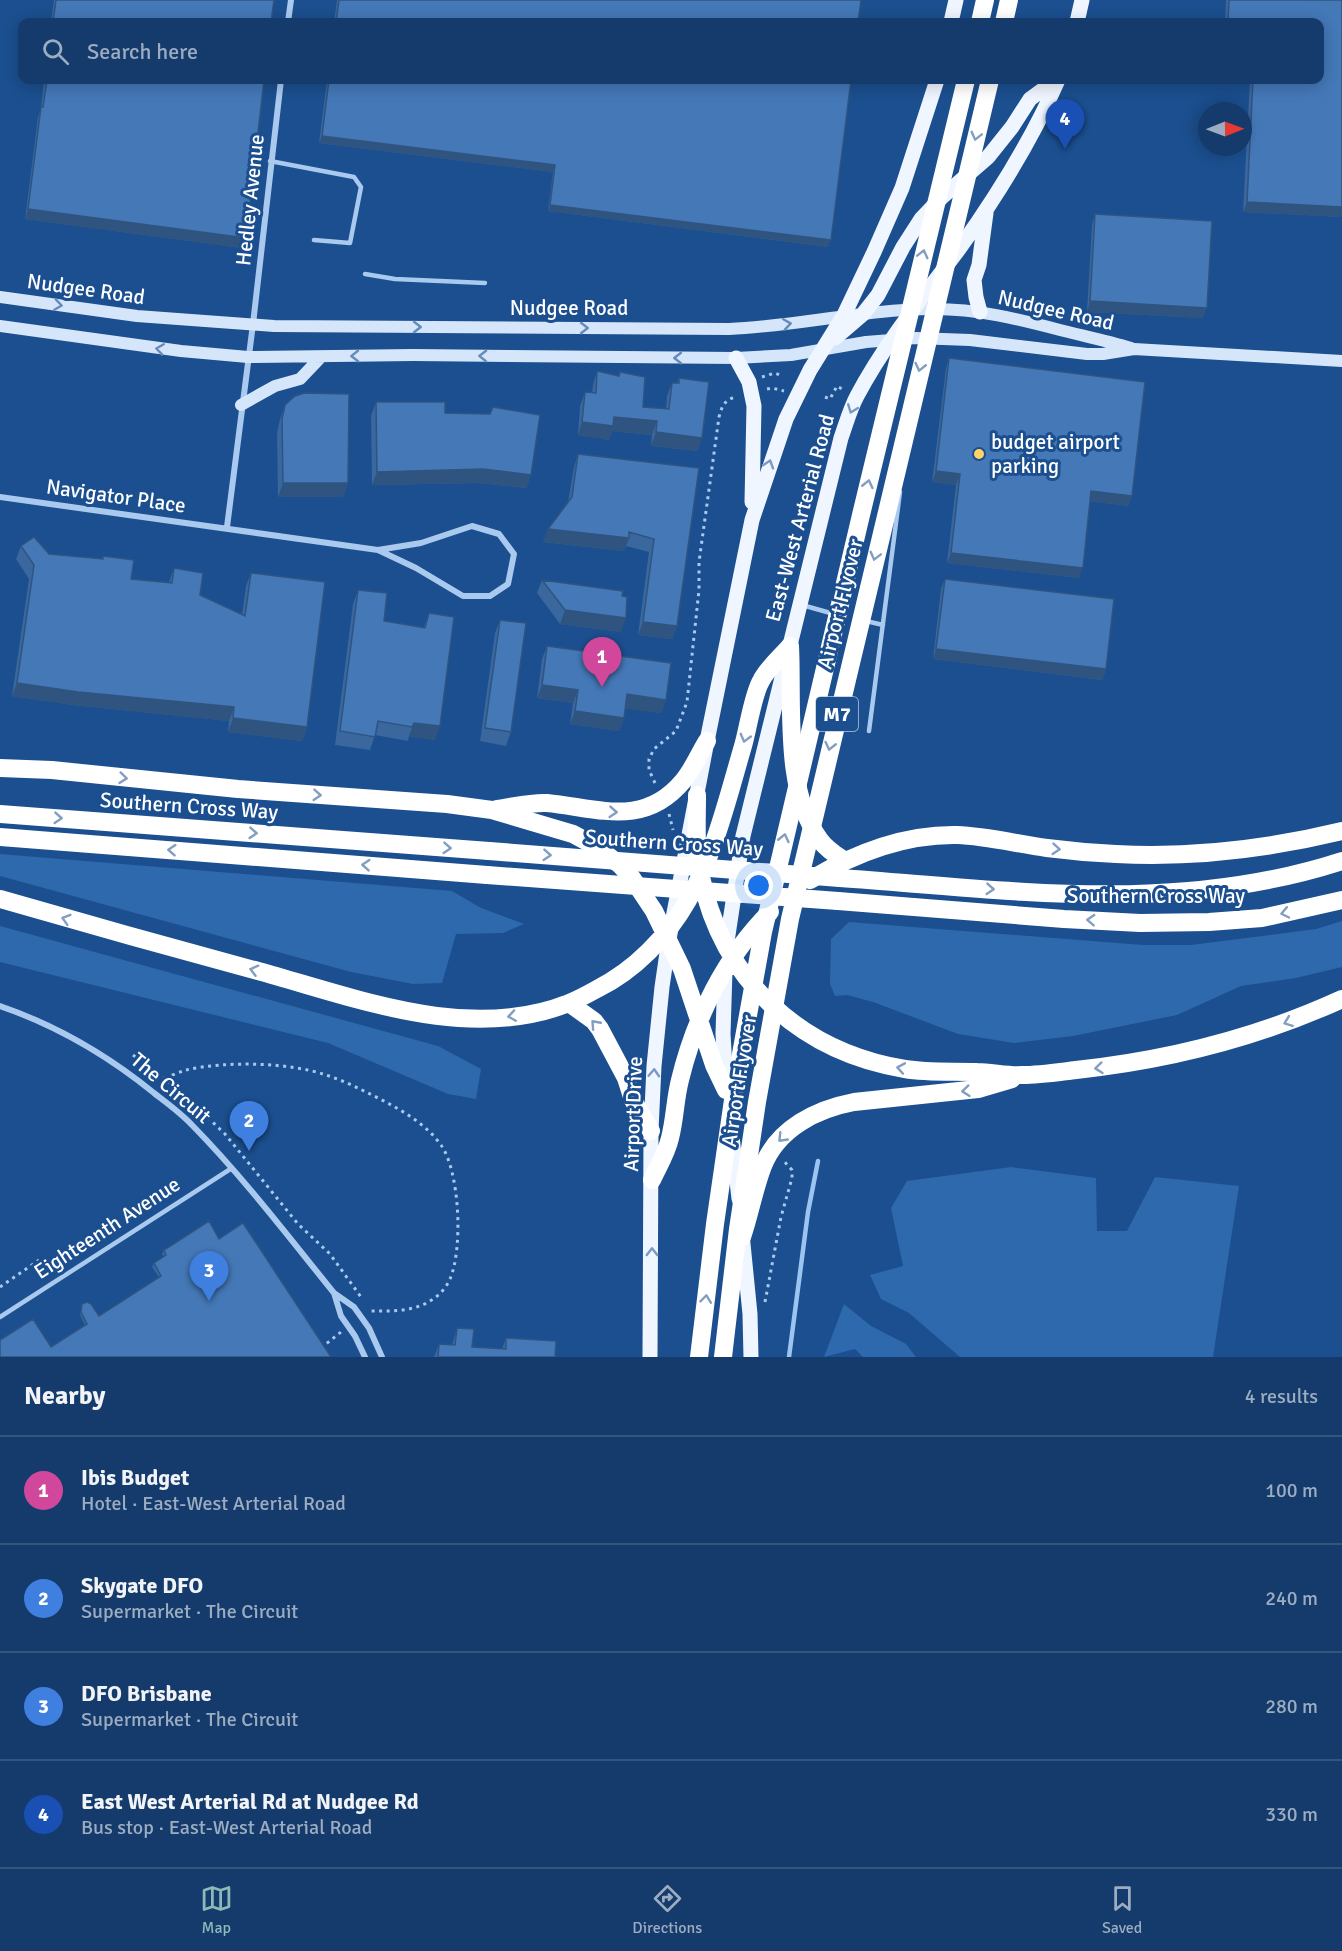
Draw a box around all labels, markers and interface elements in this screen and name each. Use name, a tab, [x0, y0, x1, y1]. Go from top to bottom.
search box	[18, 18, 1324, 84]
icon: search	[39, 35, 72, 68]
text: Search here	[87, 38, 198, 65]
pin: 4	[1046, 100, 1084, 149]
north arrow	[1198, 102, 1252, 156]
one-way arrow	[971, 131, 984, 141]
street label: Hedley Avenue	[230, 133, 270, 267]
one-way arrow	[916, 249, 929, 259]
street label: Nudgee Road	[25, 268, 147, 310]
street label: Nudgee Road	[995, 284, 1117, 336]
street label: Nudgee Road	[510, 295, 628, 321]
one-way arrow	[53, 298, 63, 310]
one-way arrow	[782, 319, 791, 331]
one-way arrow	[412, 321, 421, 333]
one-way arrow	[580, 322, 589, 334]
one-way arrow	[156, 343, 165, 355]
one-way arrow	[350, 350, 359, 363]
one-way arrow	[478, 350, 487, 362]
one-way arrow	[673, 352, 682, 364]
one-way arrow	[915, 361, 928, 371]
one-way arrow	[847, 403, 859, 414]
street label: East-West Arterial Road	[760, 411, 840, 625]
place label: budget airport parking	[991, 429, 1120, 479]
marker: budget airport parking	[972, 447, 986, 461]
one-way arrow	[762, 459, 775, 470]
street label: Navigator Place	[45, 473, 187, 519]
one-way arrow	[860, 480, 873, 490]
street label: Airport Flyover	[811, 536, 869, 672]
one-way arrow	[870, 551, 883, 561]
pin: 1	[582, 638, 622, 687]
road number: M7	[816, 697, 858, 731]
one-way arrow	[740, 733, 753, 743]
one-way arrow	[824, 741, 837, 751]
one-way arrow	[119, 771, 128, 784]
street label: Southern Cross Way	[99, 787, 279, 825]
one-way arrow	[313, 788, 322, 801]
one-way arrow	[608, 805, 617, 818]
one-way arrow	[54, 811, 63, 824]
street label: Southern Cross Way	[584, 824, 764, 862]
one-way arrow	[248, 826, 257, 839]
one-way arrow	[777, 833, 790, 843]
one-way arrow	[443, 841, 452, 854]
one-way arrow	[1051, 842, 1061, 855]
one-way arrow	[167, 844, 176, 857]
one-way arrow	[543, 849, 552, 862]
one-way arrow	[362, 859, 371, 872]
your location	[744, 871, 773, 900]
one-way arrow	[985, 882, 994, 895]
street label: Southern Cross Way	[1067, 883, 1245, 909]
one-way arrow	[1280, 906, 1290, 919]
one-way arrow	[1086, 913, 1095, 926]
one-way arrow	[61, 914, 72, 926]
one-way arrow	[249, 965, 260, 977]
one-way arrow	[507, 1010, 517, 1022]
street label: Airport Flyover	[716, 1013, 762, 1149]
one-way arrow	[1283, 1015, 1294, 1027]
one-way arrow	[591, 1020, 602, 1031]
street label: The Circuit	[126, 1047, 216, 1129]
street label: Airport Drive	[618, 1056, 648, 1172]
one-way arrow	[1095, 1061, 1104, 1074]
one-way arrow	[897, 1062, 907, 1075]
one-way arrow	[647, 1068, 660, 1077]
one-way arrow	[962, 1084, 971, 1096]
pin: 2	[230, 1102, 268, 1151]
one-way arrow	[778, 1132, 789, 1142]
street label: Eighteenth Avenue	[29, 1171, 185, 1285]
one-way arrow	[645, 1247, 658, 1256]
pin: 3	[190, 1252, 228, 1301]
one-way arrow	[700, 1294, 712, 1303]
text: Nearby	[24, 1380, 105, 1412]
text: 4 results	[1245, 1384, 1318, 1409]
text: Ibis Budget	[81, 1464, 189, 1491]
text: 1	[38, 1478, 49, 1503]
text: 100 m	[1265, 1478, 1318, 1503]
text: Hotel · East-West Arterial Road	[81, 1491, 346, 1516]
text: Skygate DFO	[81, 1572, 203, 1599]
text: 2	[38, 1586, 49, 1611]
text: 240 m	[1265, 1586, 1318, 1611]
text: Supermarket · The Circuit	[81, 1599, 298, 1624]
text: DFO Brisbane	[81, 1680, 212, 1707]
text: 3	[38, 1694, 49, 1719]
text: 280 m	[1265, 1694, 1318, 1719]
text: Supermarket · The Circuit	[81, 1707, 298, 1732]
text: East West Arterial Rd at Nudgee Rd	[81, 1788, 419, 1815]
text: 4	[38, 1802, 49, 1827]
text: 330 m	[1265, 1802, 1318, 1827]
text: Bus stop · East-West Arterial Road	[81, 1815, 372, 1840]
tab: Map	[200, 1882, 233, 1938]
tab: Directions	[632, 1882, 702, 1938]
tab: Saved	[1102, 1882, 1142, 1938]

